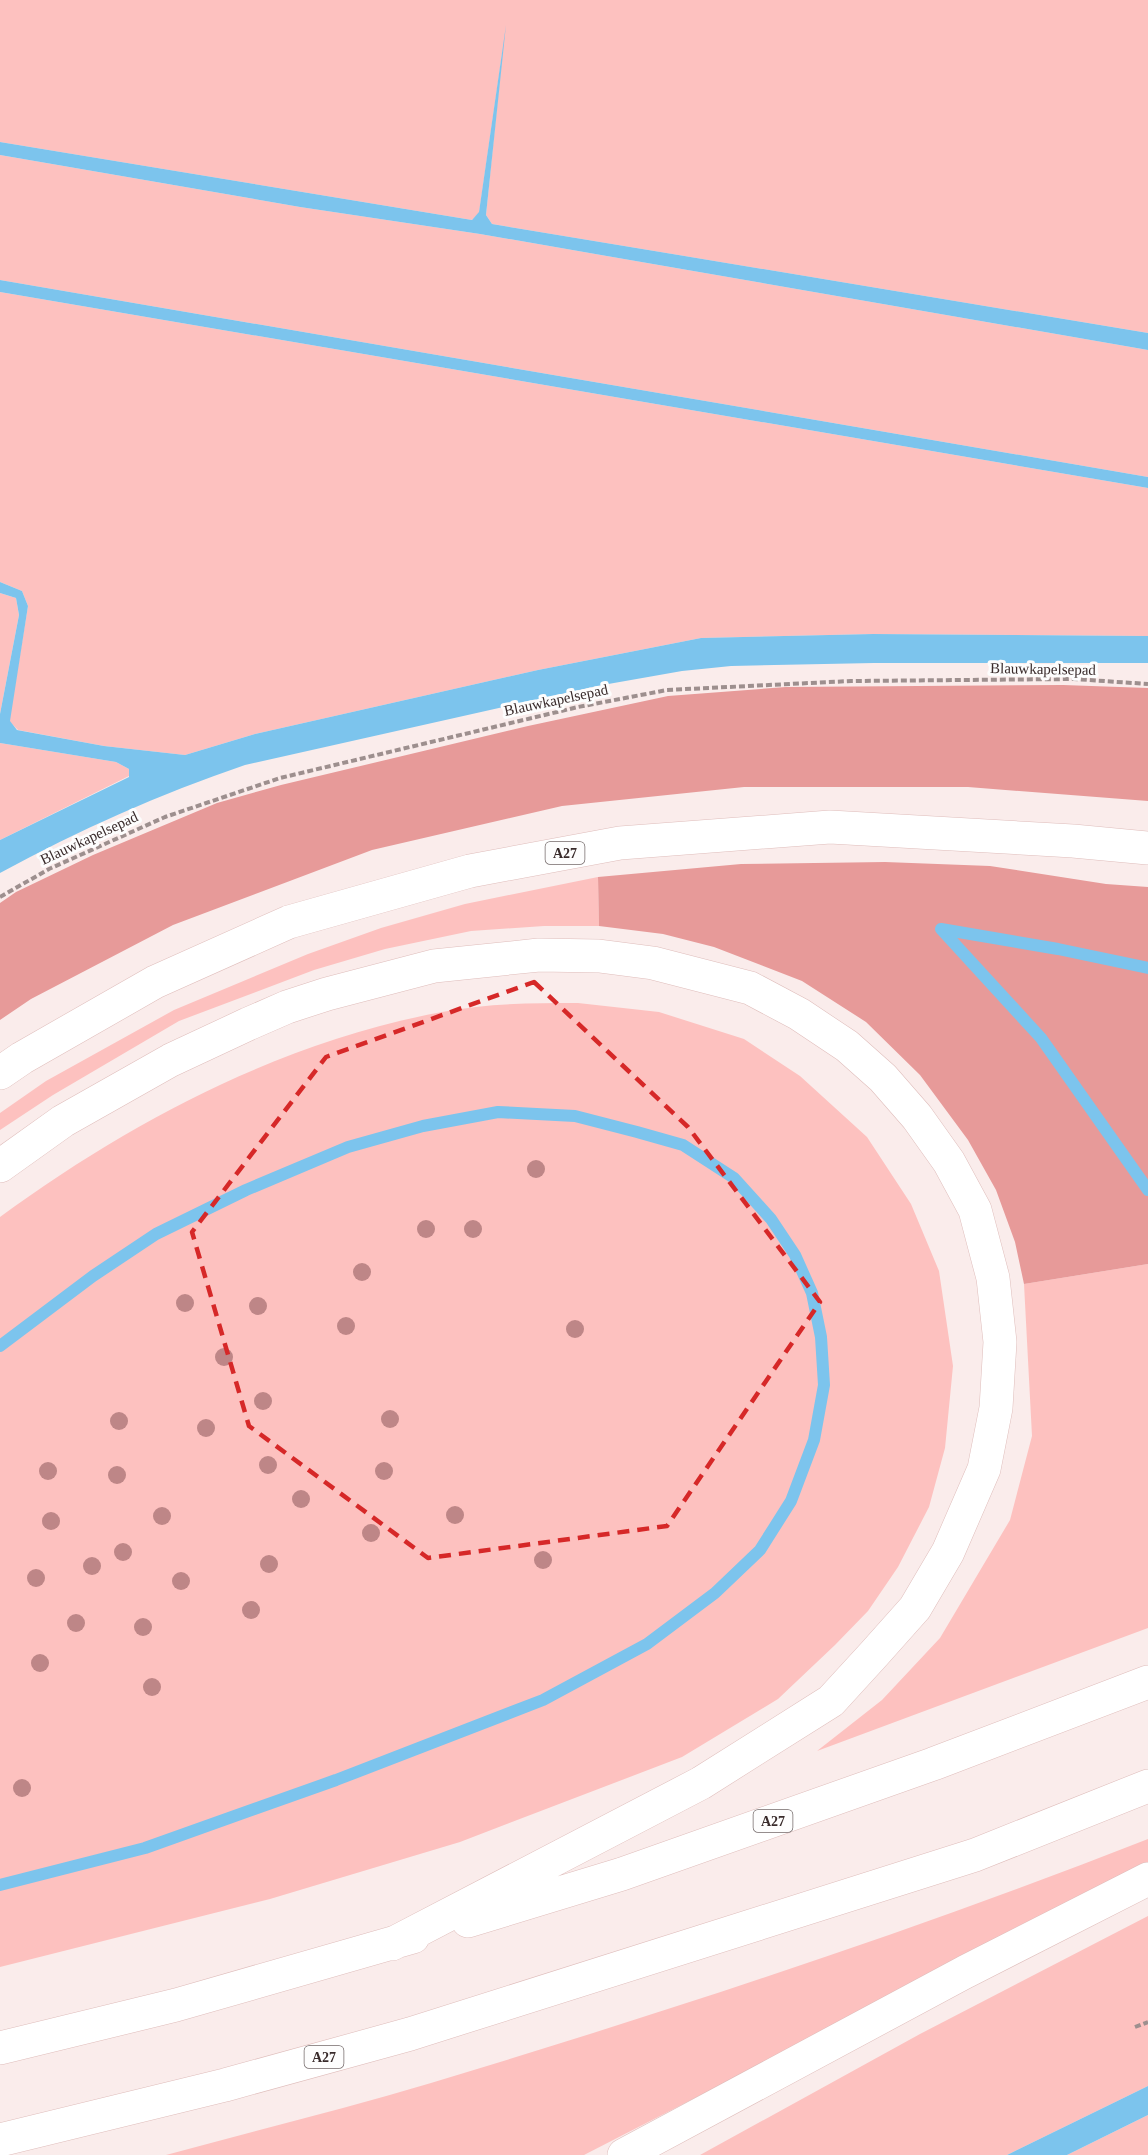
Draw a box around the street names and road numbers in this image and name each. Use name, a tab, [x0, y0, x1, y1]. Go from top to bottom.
street label: Blauwkapelsepad	[990, 660, 1097, 678]
street label: Blauwkapelsepad	[503, 681, 610, 719]
street label: Blauwkapelsepad	[38, 808, 141, 868]
road number: A27	[546, 842, 584, 864]
road number: A27	[754, 1810, 792, 1832]
road number: A27	[304, 2046, 344, 2068]

